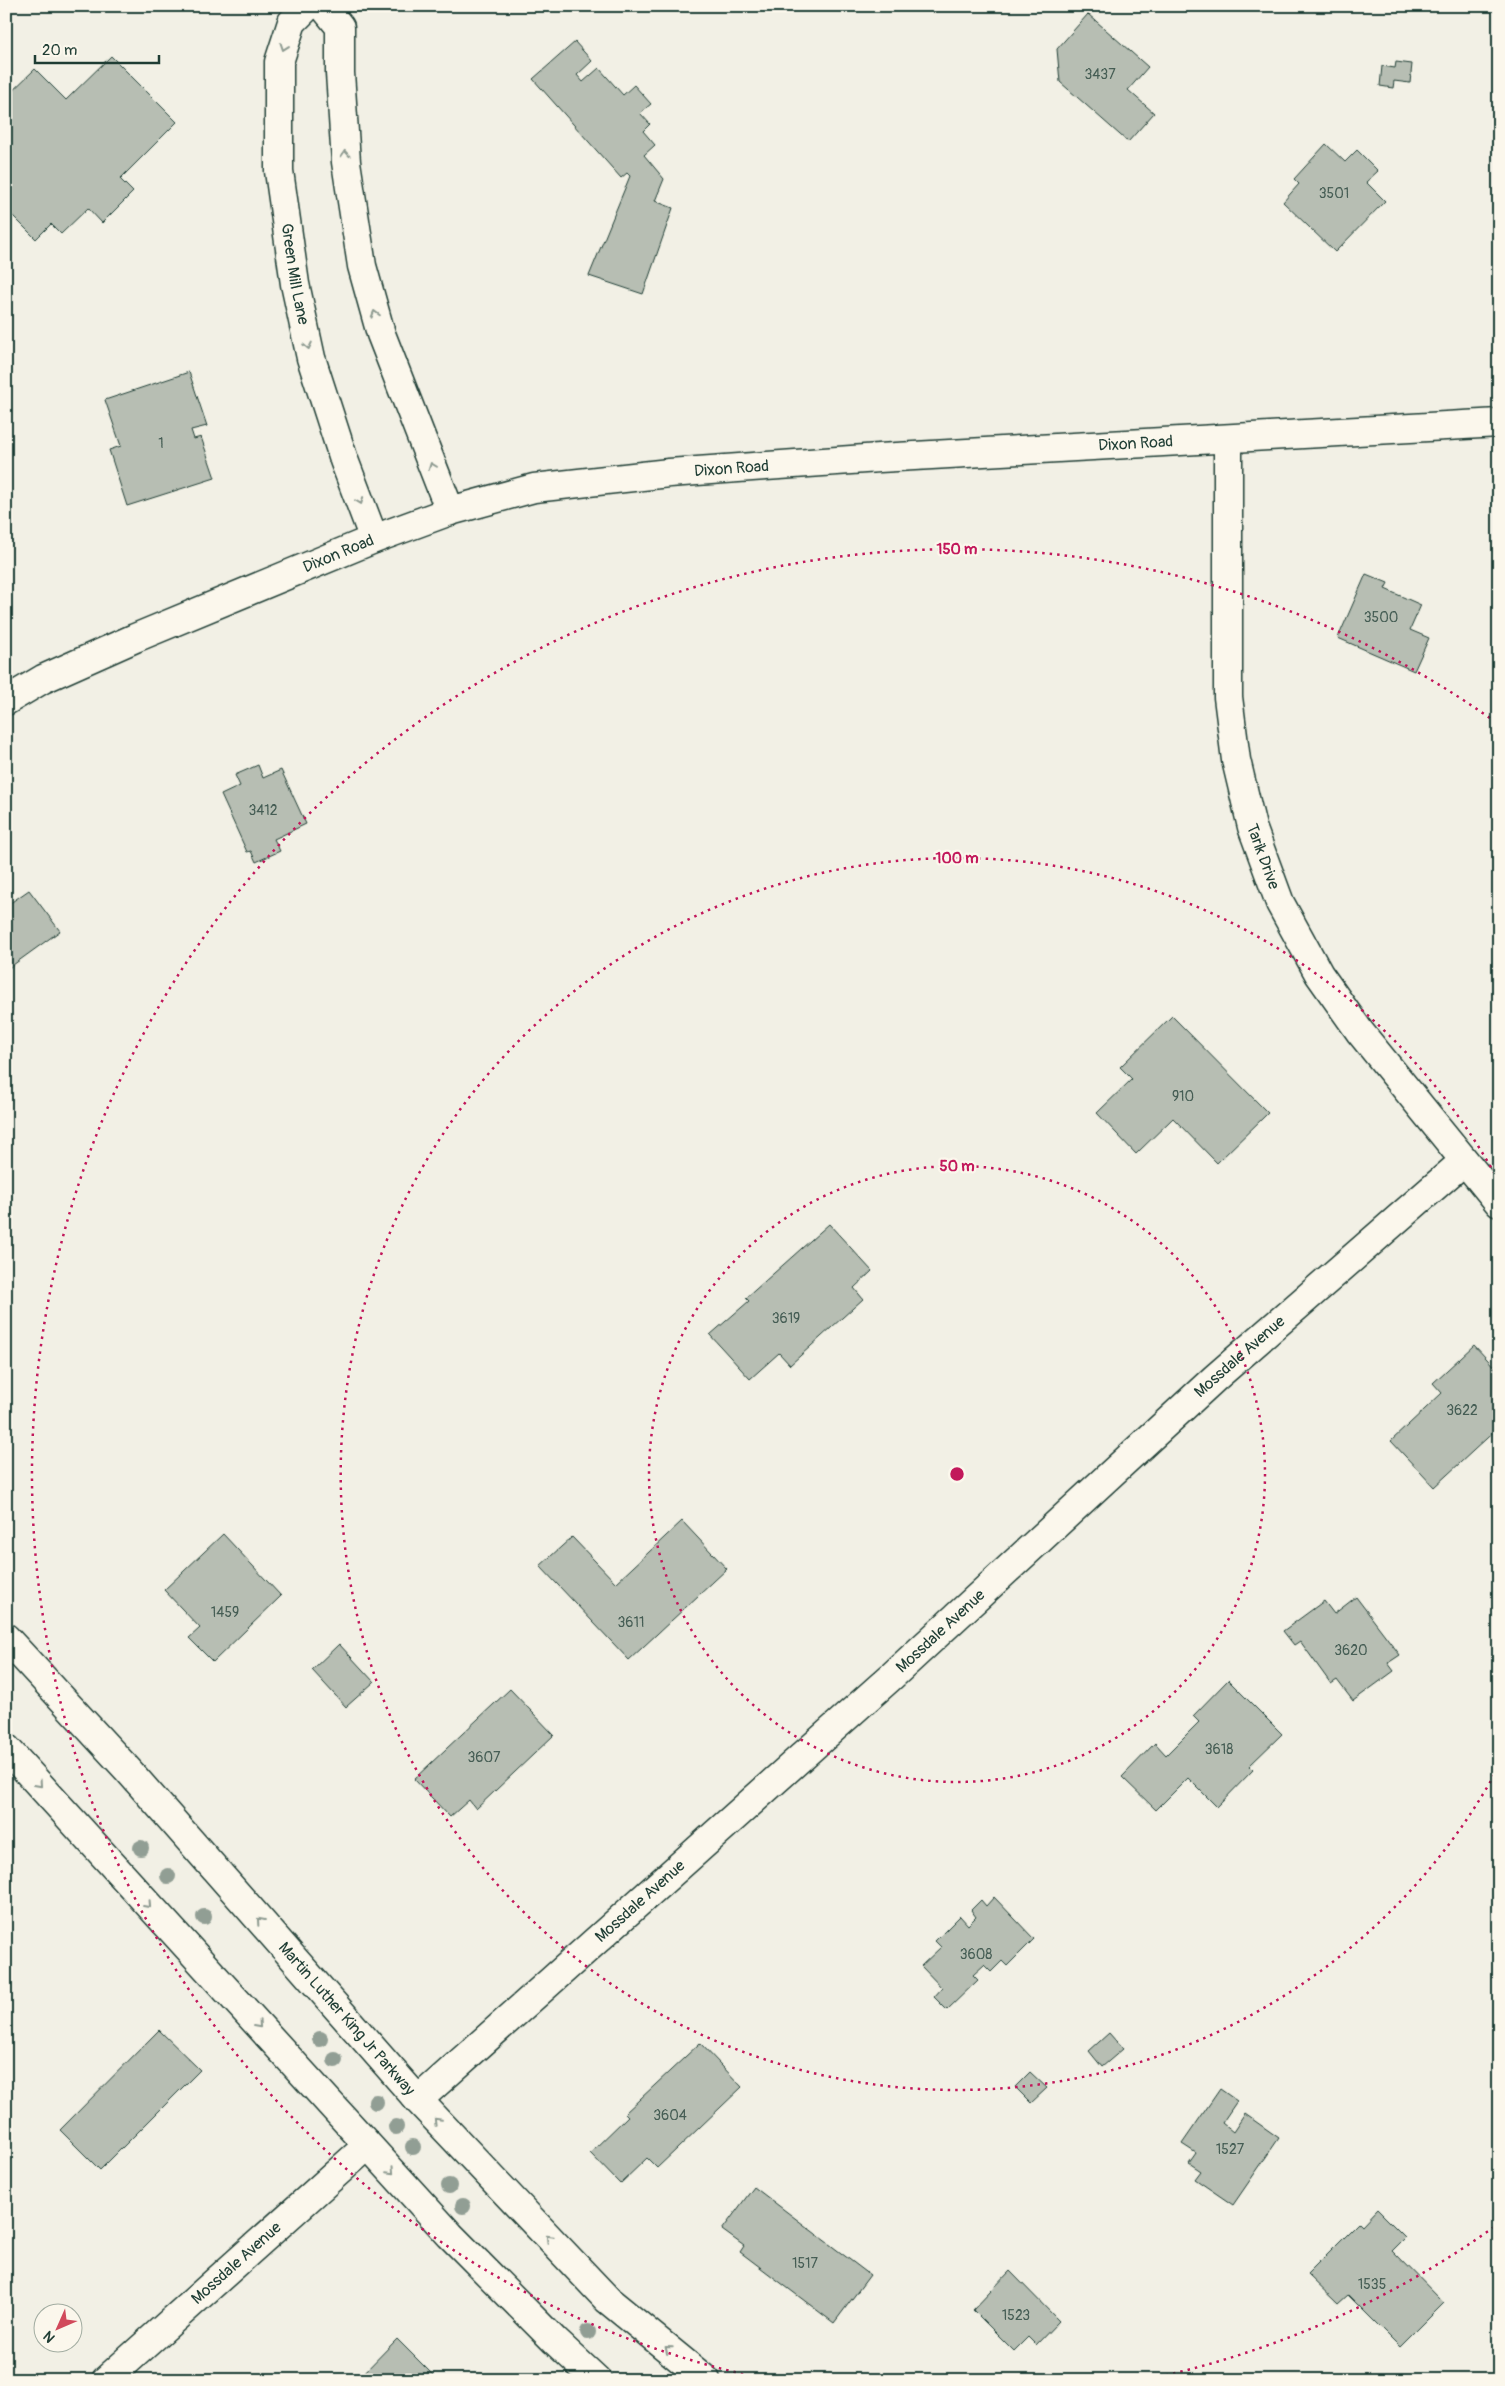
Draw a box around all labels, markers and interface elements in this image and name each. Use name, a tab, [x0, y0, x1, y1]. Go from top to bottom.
scale bar	[35, 32, 159, 64]
text: 20 m	[42, 41, 77, 60]
one-way arrow	[280, 43, 290, 51]
house number: 3437	[1084, 66, 1116, 83]
one-way arrow	[340, 150, 351, 158]
house number: 3501	[1319, 185, 1349, 202]
street label: Green Mill Lane	[277, 222, 314, 327]
one-way arrow	[371, 310, 381, 318]
one-way arrow	[302, 342, 313, 351]
street label: Dixon Road	[1098, 431, 1174, 456]
house number: 1	[158, 435, 164, 452]
street label: Dixon Road	[693, 456, 770, 481]
one-way arrow	[428, 462, 439, 471]
one-way arrow	[354, 496, 364, 504]
street label: Dixon Road	[300, 530, 377, 577]
text: 150 m	[937, 540, 977, 559]
house number: 3500	[1364, 609, 1398, 626]
house number: 3412	[248, 802, 278, 819]
street label: Tarik Drive	[1242, 821, 1284, 892]
text: 100 m	[936, 849, 978, 868]
house number: 910	[1172, 1088, 1194, 1105]
text: 50 m	[940, 1157, 974, 1176]
house number: 3619	[772, 1310, 800, 1327]
street label: Mossdale Avenue	[1190, 1311, 1289, 1402]
house number: 3622	[1446, 1402, 1478, 1419]
centre of rings	[948, 1465, 966, 1483]
street label: Mossdale Avenue	[892, 1585, 989, 1677]
house number: 1459	[211, 1604, 239, 1621]
house number: 3611	[618, 1614, 644, 1631]
house number: 3620	[1334, 1642, 1368, 1659]
house number: 3618	[1205, 1741, 1233, 1758]
house number: 3607	[468, 1749, 501, 1766]
one-way arrow	[33, 1779, 42, 1788]
street label: Mossdale Avenue	[591, 1856, 689, 1947]
one-way arrow	[142, 1899, 151, 1908]
one-way arrow	[257, 1917, 266, 1926]
street label: Martin Luther King Jr Parkway	[274, 1938, 419, 2100]
house number: 3608	[960, 1946, 992, 1963]
one-way arrow	[252, 2019, 261, 2028]
house number: 3604	[653, 2107, 687, 2124]
one-way arrow	[434, 2117, 443, 2126]
house number: 1527	[1216, 2141, 1245, 2158]
one-way arrow	[385, 2165, 394, 2174]
street label: Mossdale Avenue	[187, 2218, 286, 2309]
one-way arrow	[546, 2235, 555, 2244]
house number: 1517	[792, 2255, 819, 2272]
house number: 1535	[1358, 2276, 1386, 2293]
north arrow	[32, 2304, 82, 2354]
house number: 1523	[1002, 2307, 1030, 2324]
text: N	[40, 2327, 59, 2346]
one-way arrow	[665, 2346, 674, 2354]

